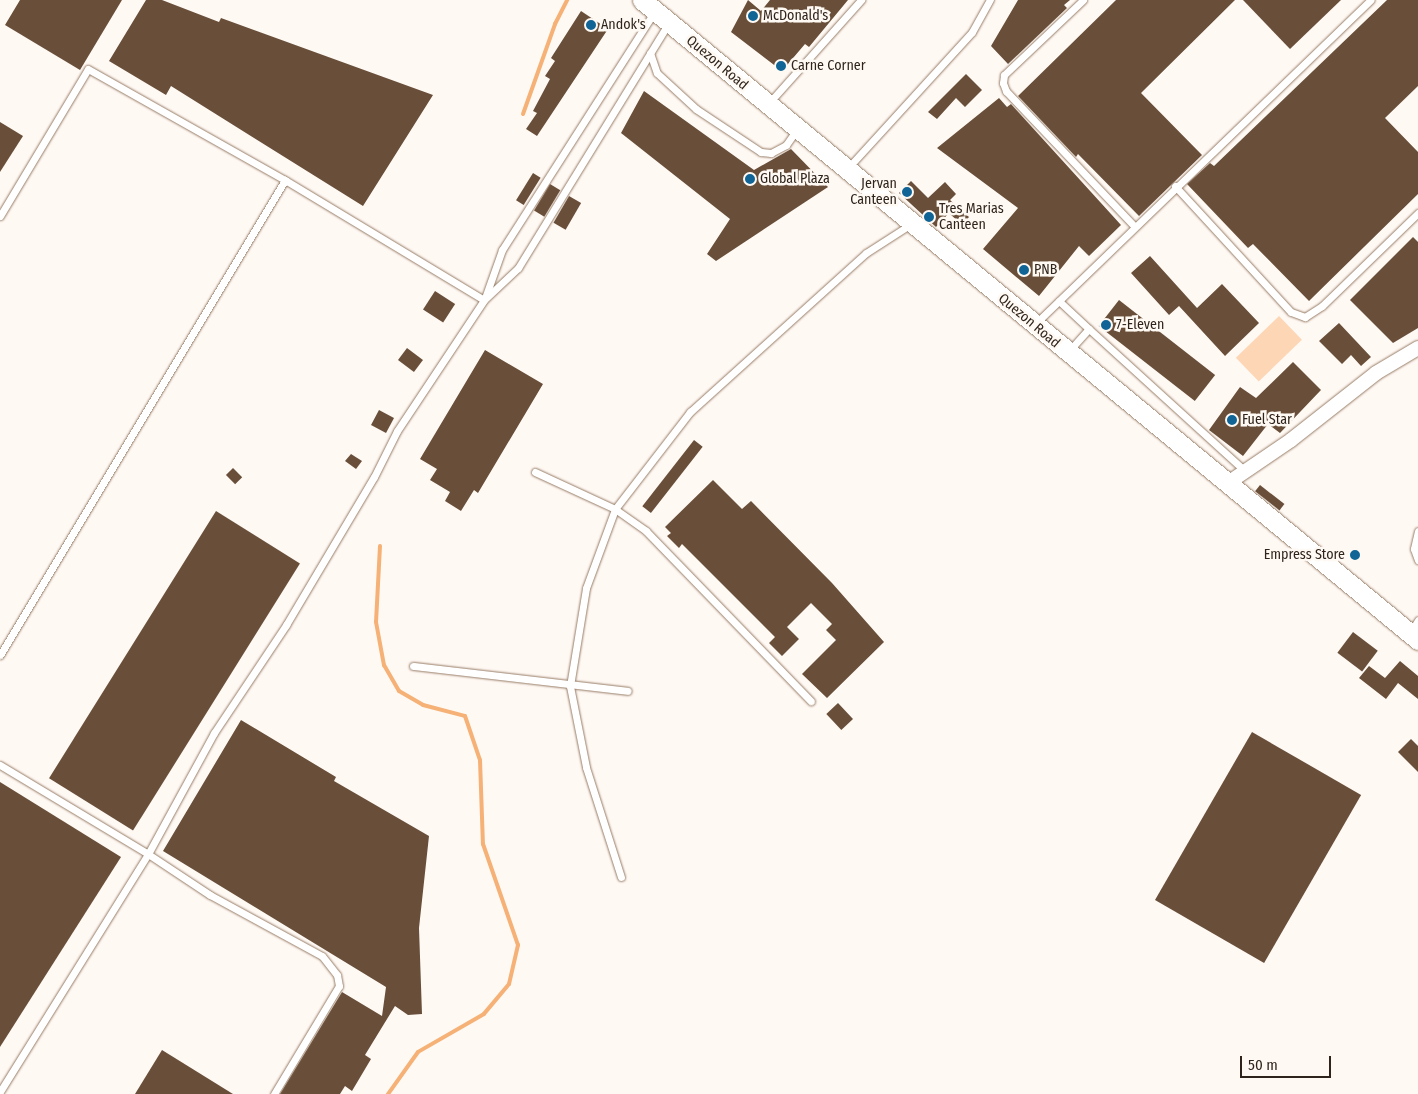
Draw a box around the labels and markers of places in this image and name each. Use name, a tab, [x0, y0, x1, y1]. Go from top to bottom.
place label: McDonald's	[763, 8, 828, 24]
marker: McDonald's	[747, 10, 759, 22]
place label: Andok's	[601, 17, 646, 33]
marker: Andok's	[585, 19, 597, 31]
place label: Carne Corner	[791, 58, 866, 74]
marker: Carne Corner	[775, 60, 787, 72]
place label: Global Plaza	[760, 171, 830, 187]
marker: Global Plaza	[744, 173, 756, 185]
place label: Jervan Canteen	[850, 176, 897, 208]
marker: Jervan Canteen	[901, 186, 913, 198]
place label: Tres Marias Canteen	[939, 201, 1004, 233]
marker: Tres Marias Canteen	[923, 211, 935, 223]
place label: PNB	[1034, 262, 1057, 278]
marker: PNB	[1018, 264, 1030, 276]
place label: 7-Eleven	[1116, 317, 1164, 333]
marker: 7-Eleven	[1100, 319, 1112, 331]
place label: Fuel Star	[1242, 412, 1292, 428]
marker: Fuel Star	[1226, 414, 1238, 426]
place label: Empress Store	[1264, 547, 1345, 563]
marker: Empress Store	[1349, 549, 1361, 561]

